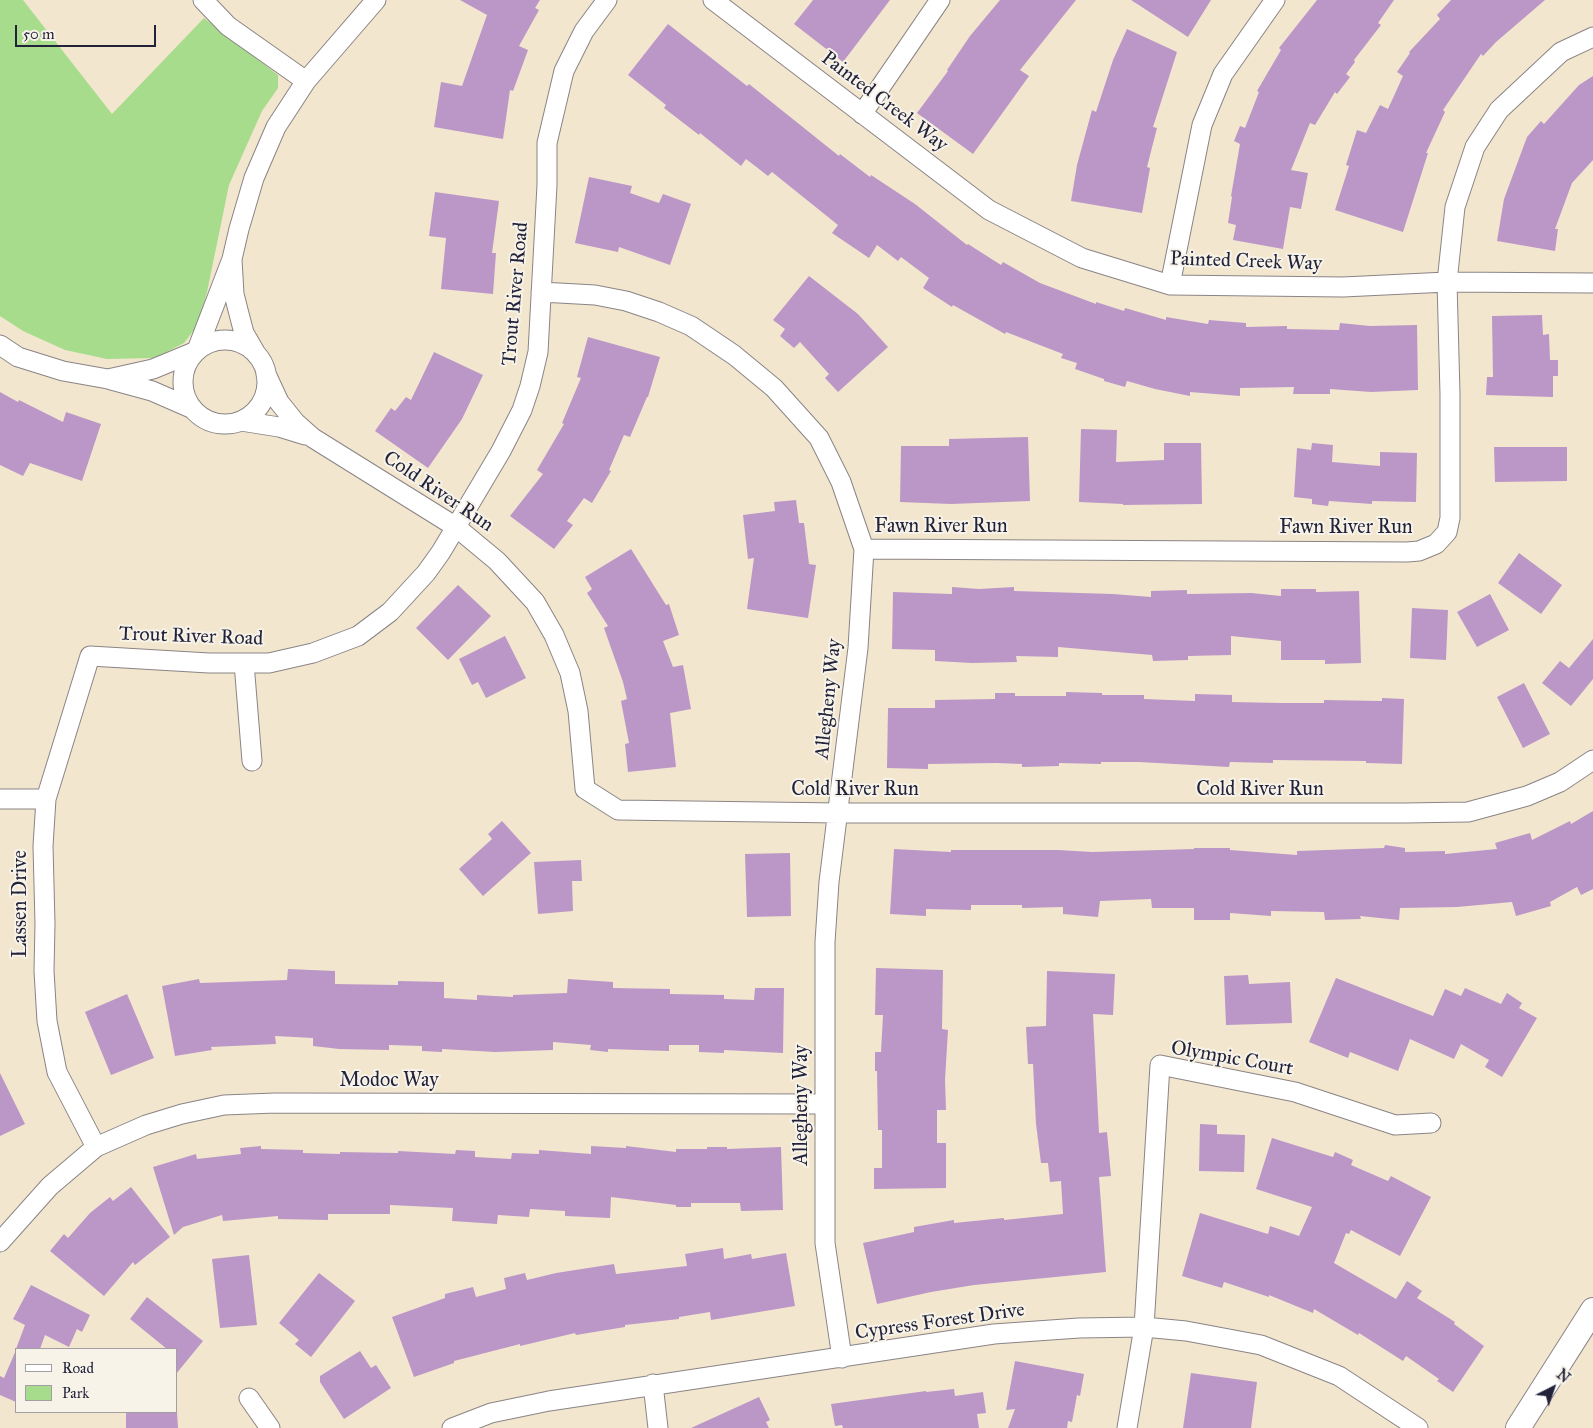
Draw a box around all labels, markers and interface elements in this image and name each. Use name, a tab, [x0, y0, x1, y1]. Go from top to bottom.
scale bar	[18, 15, 159, 47]
text: 50 m	[23, 25, 55, 43]
street label: Painted Creek Way	[816, 47, 952, 157]
street label: Trout River Road	[498, 221, 534, 367]
street label: Painted Creek Way	[1169, 247, 1323, 277]
street label: Cold River Run	[378, 446, 498, 538]
street label: Fawn River Run	[874, 515, 1008, 539]
street label: Fawn River Run	[1279, 516, 1413, 540]
street label: Trout River Road	[118, 622, 264, 652]
street label: Allegheny Way	[811, 638, 847, 760]
street label: Cold River Run	[791, 778, 919, 802]
street label: Cold River Run	[1196, 778, 1324, 802]
street label: Lassen Drive	[9, 850, 33, 958]
street label: Olympic Court	[1169, 1036, 1295, 1082]
street label: Allegheny Way	[790, 1045, 814, 1165]
street label: Modoc Way	[339, 1069, 439, 1093]
street label: Cypress Forest Drive	[854, 1298, 1026, 1346]
legend	[15, 1348, 178, 1413]
text: Road	[62, 1359, 94, 1377]
north arrow	[1528, 1363, 1578, 1413]
text: N	[1553, 1366, 1573, 1387]
text: Park	[62, 1384, 89, 1402]

